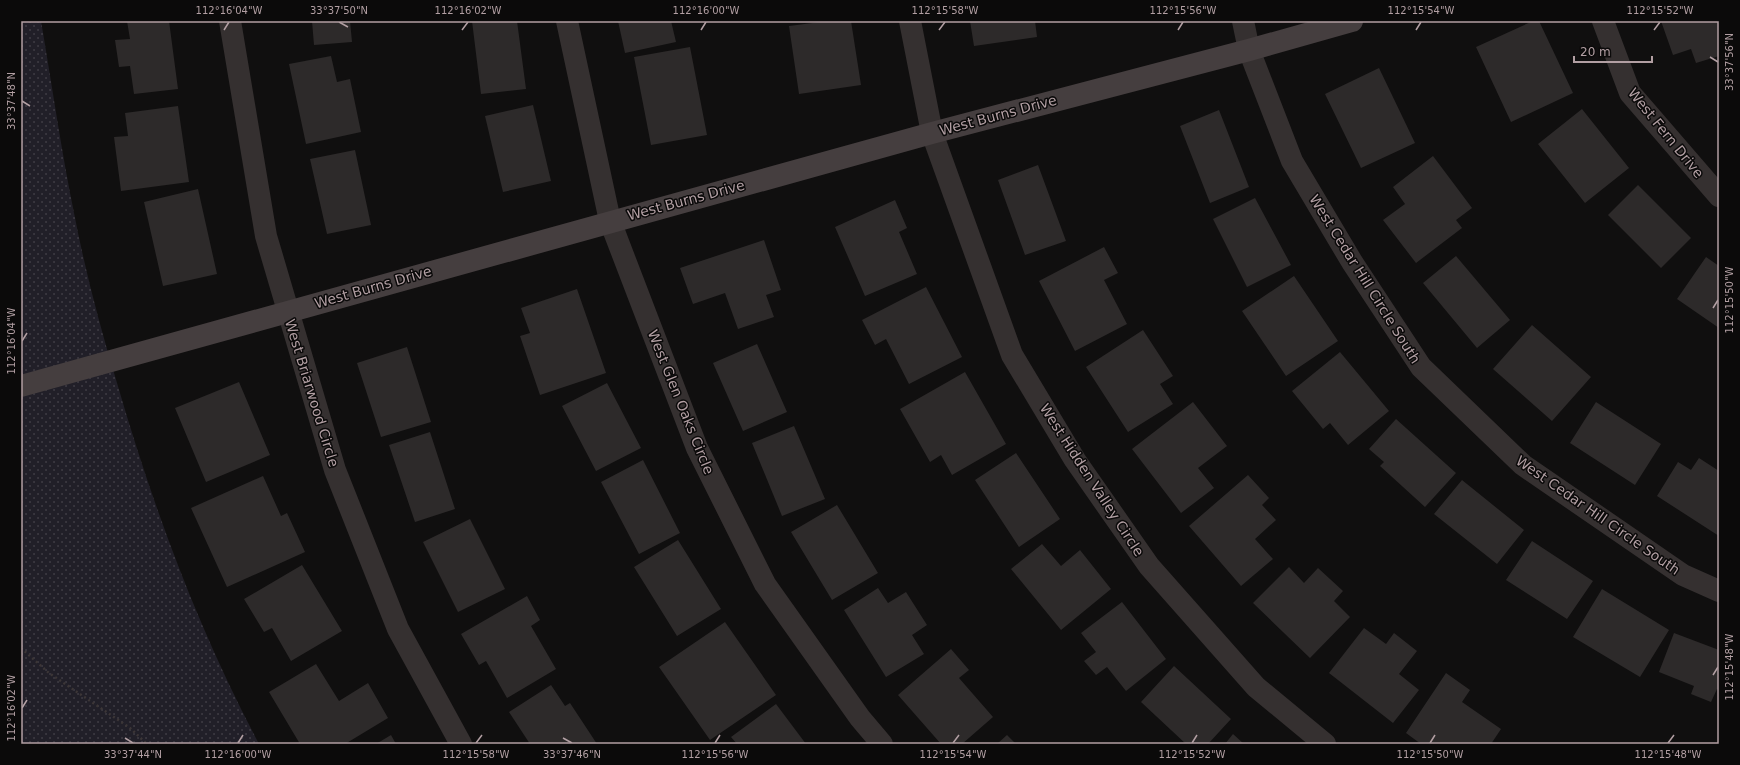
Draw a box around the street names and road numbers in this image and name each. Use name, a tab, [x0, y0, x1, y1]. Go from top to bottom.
street label: West Fern Drive	[1625, 85, 1707, 181]
street label: West Burns Drive	[938, 92, 1058, 138]
street label: West Burns Drive	[626, 177, 746, 223]
street label: West Cedar Hill Circle South	[1306, 192, 1424, 366]
street label: West Burns Drive	[313, 263, 433, 311]
street label: West Briarwood Circle	[282, 317, 342, 469]
street label: West Glen Oaks Circle	[645, 327, 717, 477]
street label: West Hidden Valley Circle	[1037, 401, 1147, 559]
street label: West Cedar Hill Circle South	[1513, 452, 1683, 578]

